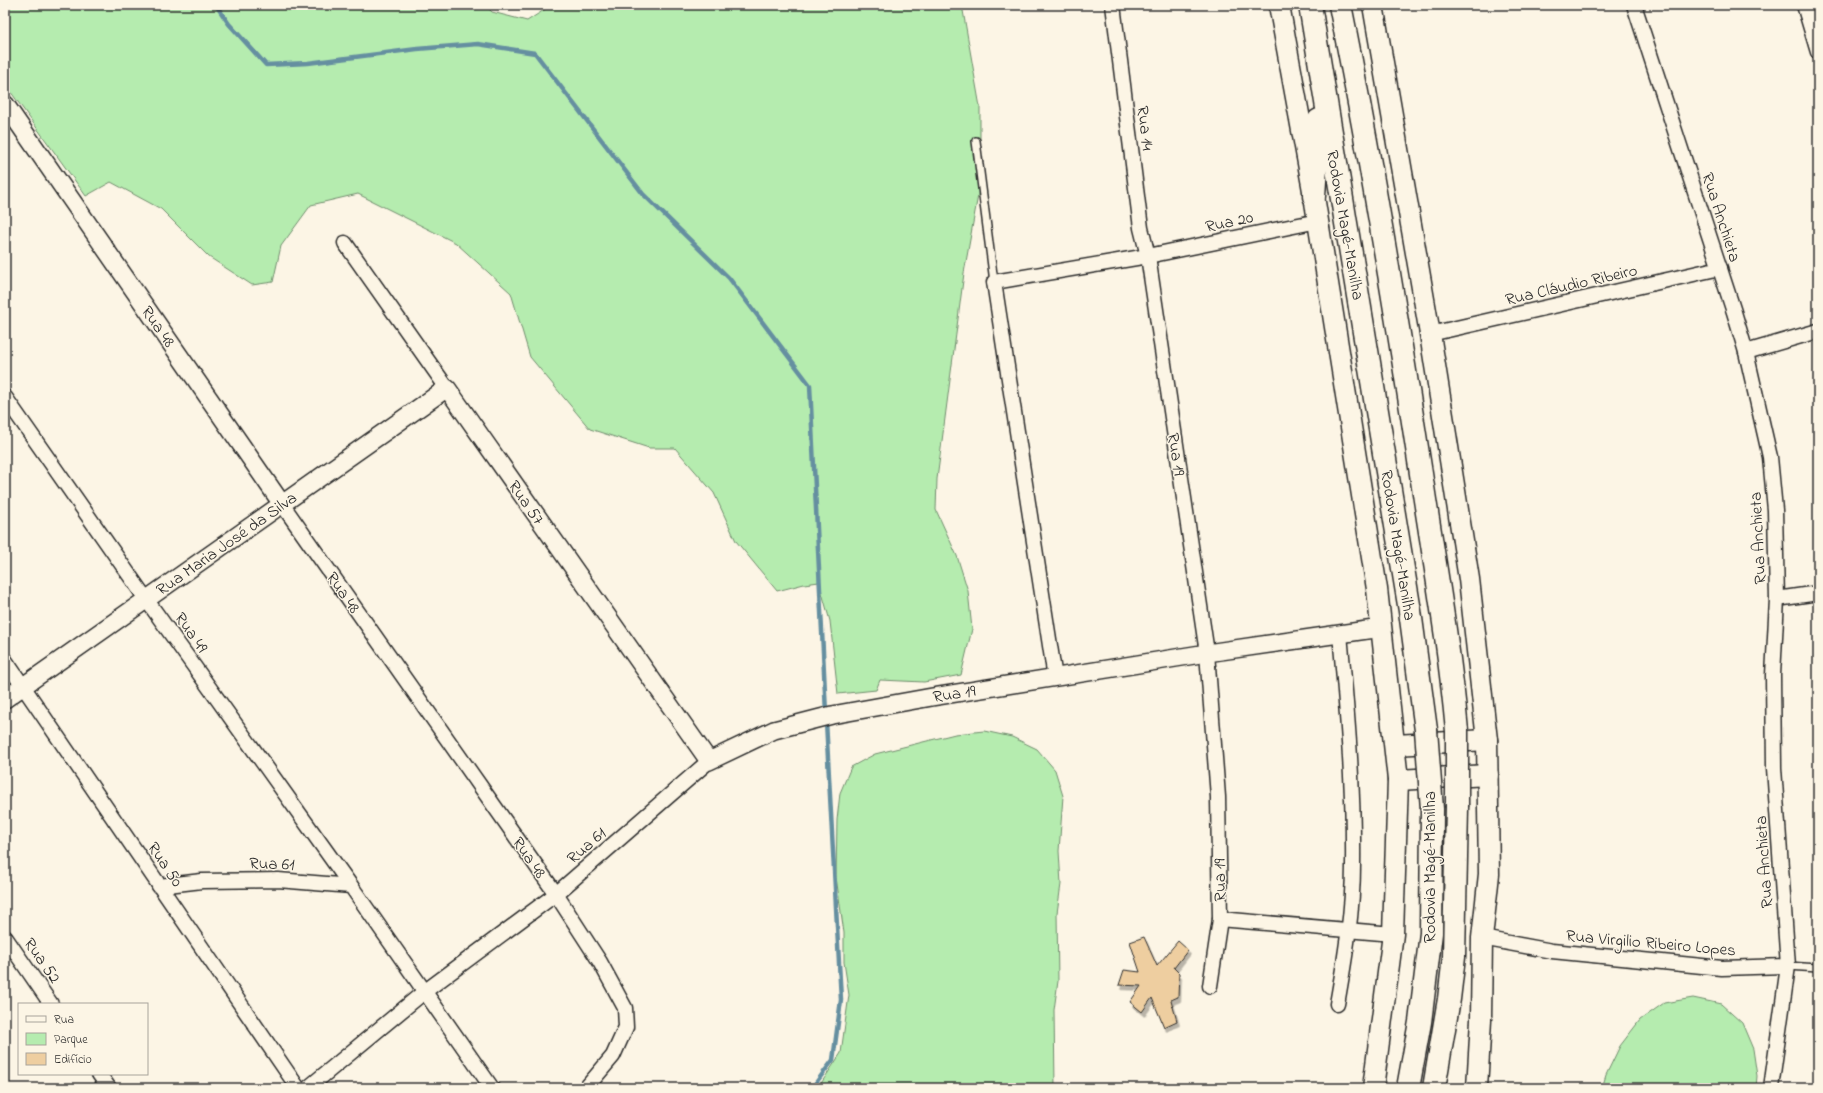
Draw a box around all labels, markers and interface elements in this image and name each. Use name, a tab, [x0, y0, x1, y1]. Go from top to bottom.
street label: Rua 14	[1129, 104, 1160, 152]
street label: Rodovia Magé-Manilha	[1317, 148, 1370, 303]
street label: Rua Anchieta	[1694, 170, 1747, 265]
street label: Rua 20	[1203, 205, 1256, 240]
street label: Rua Cláudio Ribeiro	[1503, 258, 1640, 313]
street label: Rua 48	[134, 301, 181, 353]
street label: Rua 19	[1160, 431, 1191, 477]
street label: Rodovia Magé-Manilha	[1371, 468, 1422, 623]
street label: Rua 57	[501, 476, 550, 530]
street label: Rua Maria José da Silva	[151, 486, 302, 602]
street label: Rua Anchieta	[1744, 491, 1773, 585]
street label: Rua 48	[319, 567, 366, 619]
street label: Rua 49	[168, 607, 214, 658]
street label: Rua 19	[931, 679, 977, 710]
street label: Rodovia Magé-Manilha	[1418, 791, 1445, 943]
street label: Rua Anchieta	[1749, 815, 1780, 909]
street label: Rua 61	[562, 821, 613, 870]
street label: Rua 48	[505, 832, 552, 884]
street label: Rua 50	[141, 837, 189, 892]
street label: Rua 61	[249, 851, 296, 878]
street label: Rua 19	[1208, 858, 1233, 902]
street label: Rua Virgilio Ribeiro Lopes	[1565, 924, 1737, 965]
street label: Rua 52	[17, 933, 67, 989]
legend	[18, 1003, 148, 1075]
text: Rua	[54, 1011, 74, 1029]
text: Parque	[54, 1031, 88, 1049]
text: Edifício	[54, 1051, 92, 1069]

